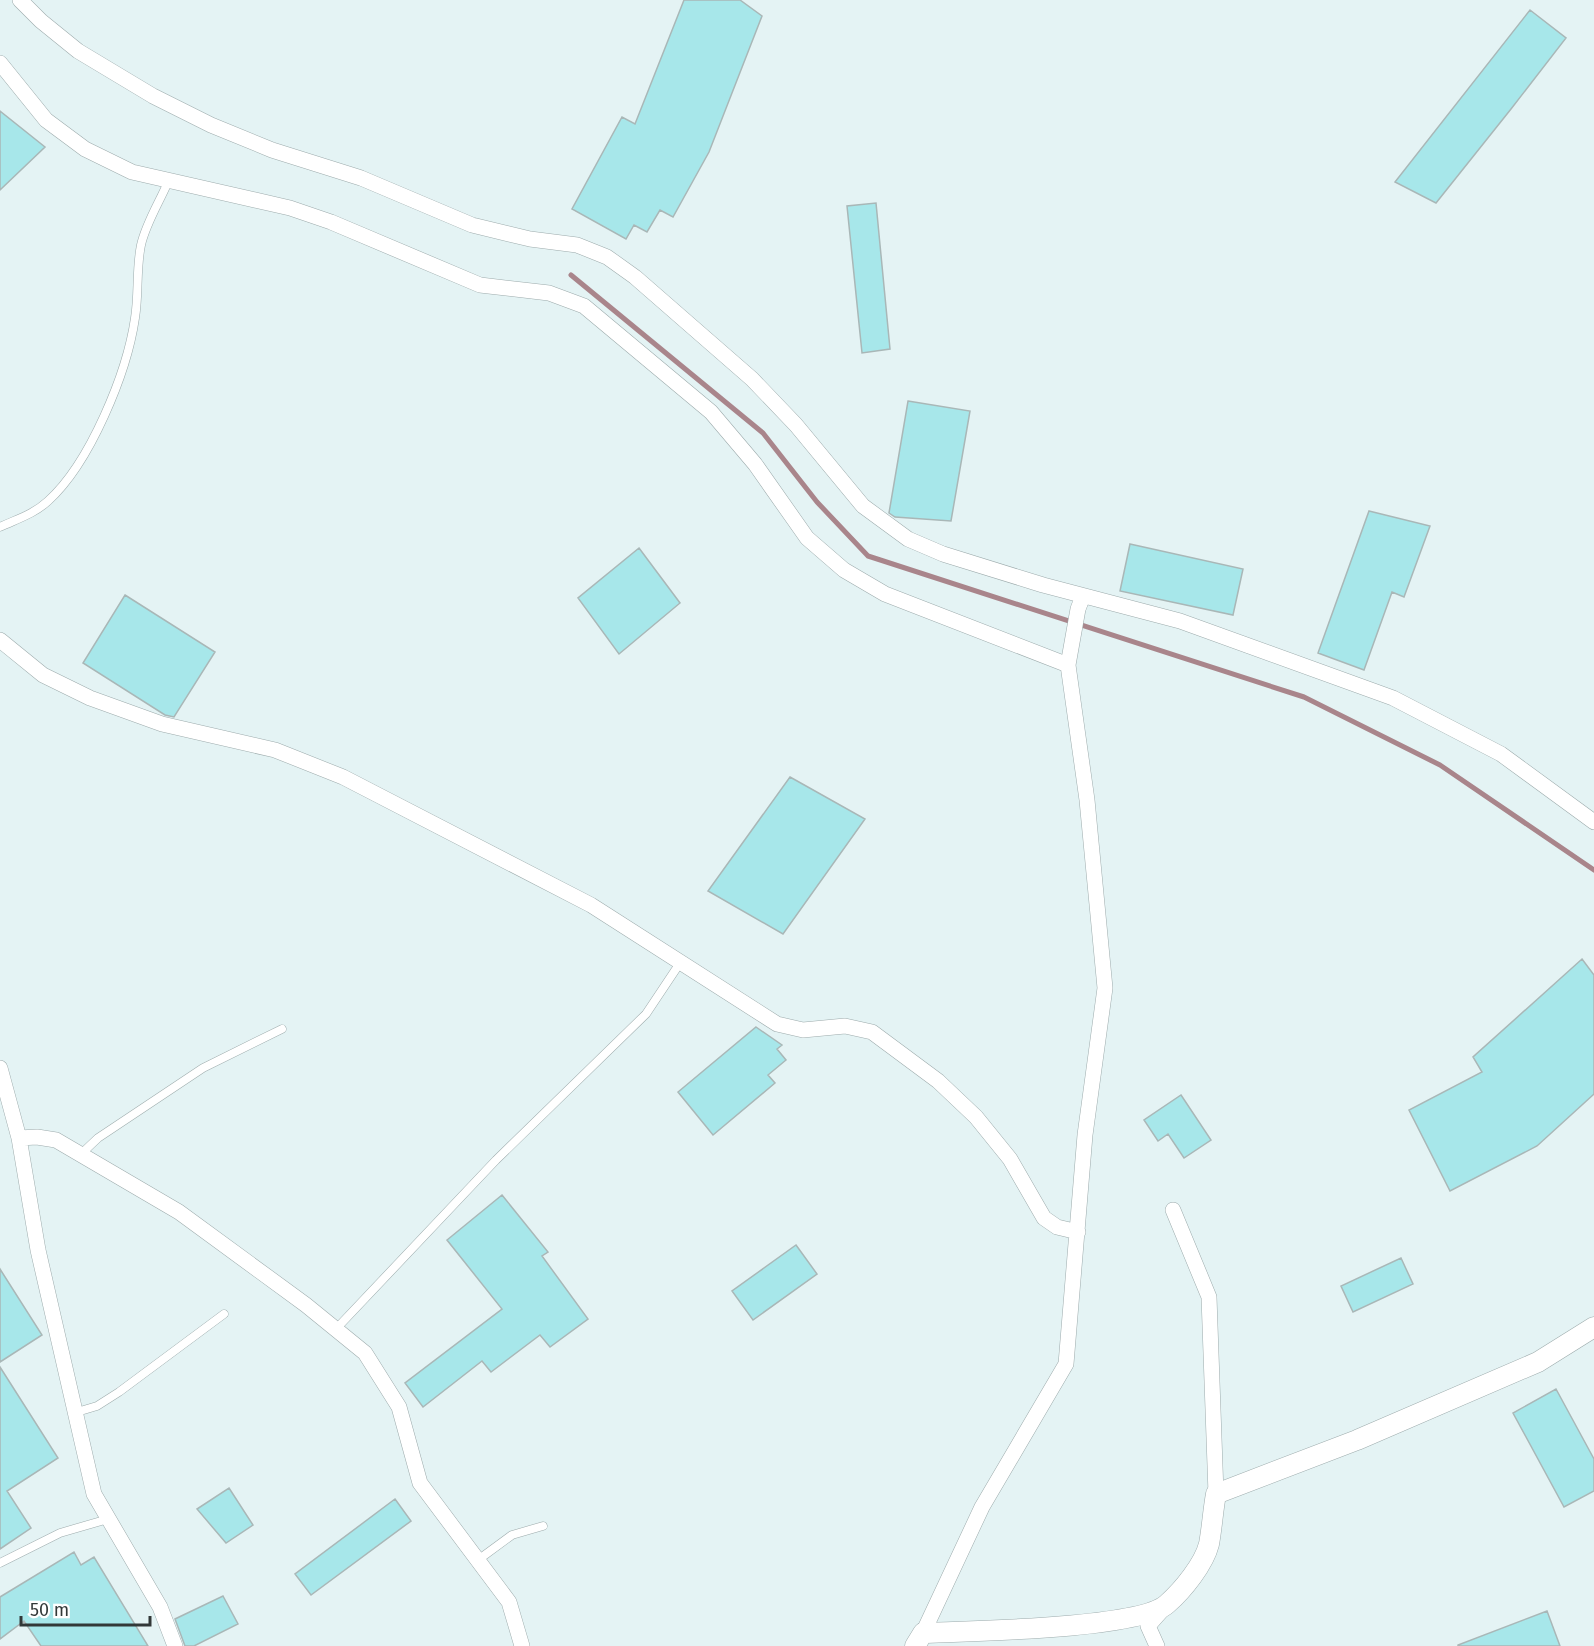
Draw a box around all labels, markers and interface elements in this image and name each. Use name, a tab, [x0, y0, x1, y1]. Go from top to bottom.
scale bar	[21, 1589, 150, 1627]
text: 50 m	[30, 1599, 69, 1621]

